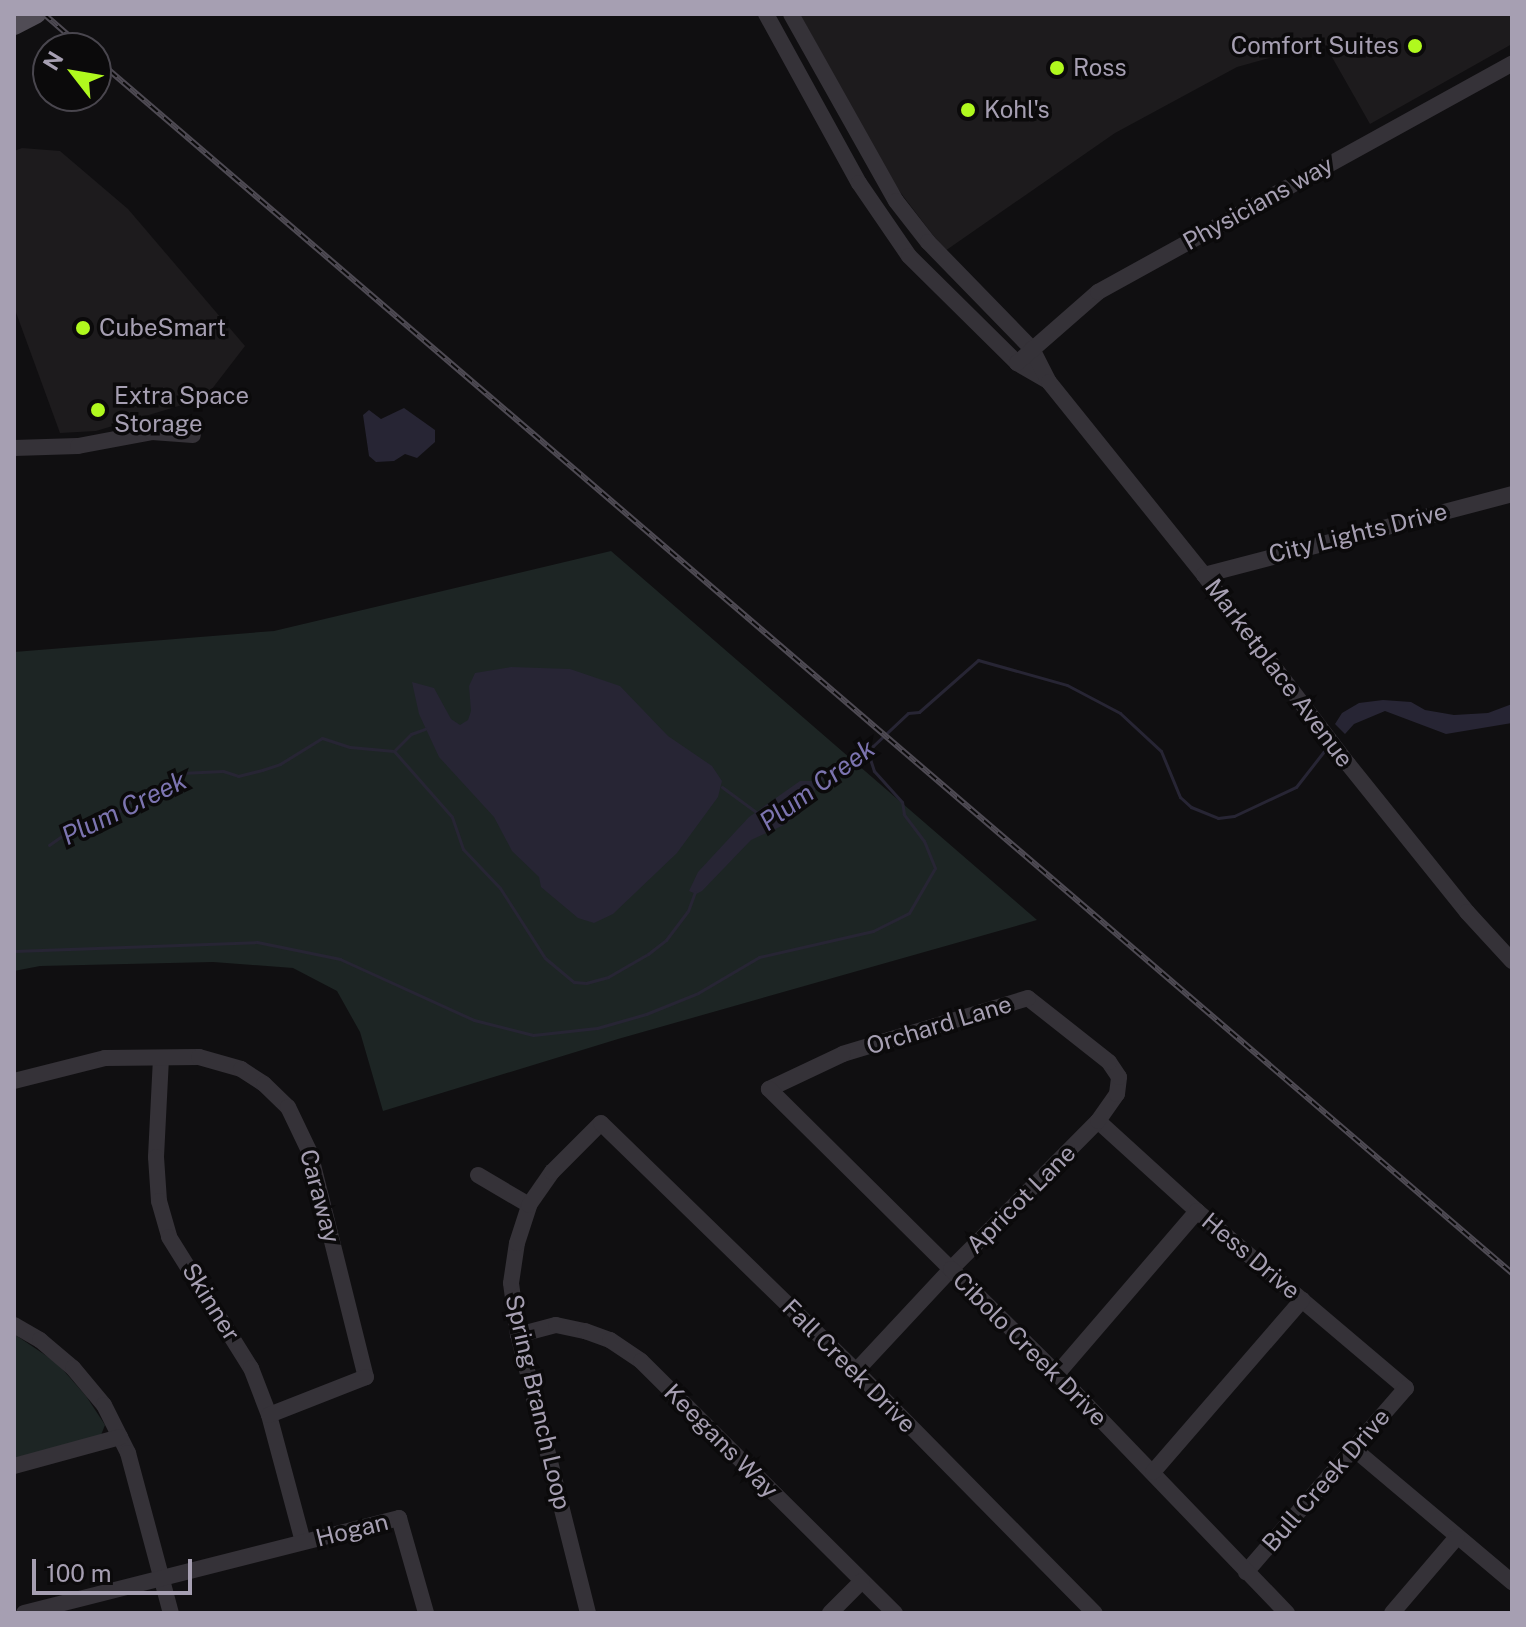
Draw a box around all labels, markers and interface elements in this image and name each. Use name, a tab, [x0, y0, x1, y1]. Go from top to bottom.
north arrow	[32, 32, 112, 112]
place label: Comfort Suites	[1231, 32, 1399, 60]
marker: Comfort Suites	[1406, 37, 1424, 55]
text: N	[38, 47, 69, 75]
place label: Ross	[1073, 54, 1127, 82]
marker: Ross	[1048, 59, 1066, 77]
place label: Kohl's	[984, 96, 1050, 124]
marker: Kohl's	[959, 101, 977, 119]
street label: Physicians way	[1178, 150, 1338, 256]
place label: CubeSmart	[99, 314, 226, 342]
marker: CubeSmart	[74, 319, 92, 337]
place label: Extra Space Storage	[114, 382, 249, 438]
marker: Extra Space Storage	[89, 401, 107, 419]
street label: City Lights Drive	[1266, 497, 1450, 569]
street label: Marketplace Avenue	[1199, 573, 1359, 773]
water label: Plum Creek	[753, 733, 881, 837]
water label: Plum Creek	[56, 764, 192, 852]
street label: Orchard Lane	[863, 989, 1015, 1061]
street label: Apricot Lane	[961, 1139, 1081, 1259]
street label: Caraway	[294, 1146, 346, 1246]
street label: Hess Drive	[1196, 1207, 1306, 1305]
street label: Skinner	[176, 1258, 246, 1346]
street label: Cibolo Creek Drive	[947, 1266, 1113, 1432]
street label: Spring Branch Loop	[499, 1292, 577, 1512]
street label: Fall Creek Drive	[776, 1293, 922, 1439]
street label: Keegans Way	[658, 1378, 784, 1504]
street label: Bull Creek Drive	[1256, 1403, 1396, 1557]
street label: Hogan	[313, 1507, 391, 1553]
scale bar	[36, 1543, 196, 1593]
text: 100 m	[46, 1559, 112, 1587]

